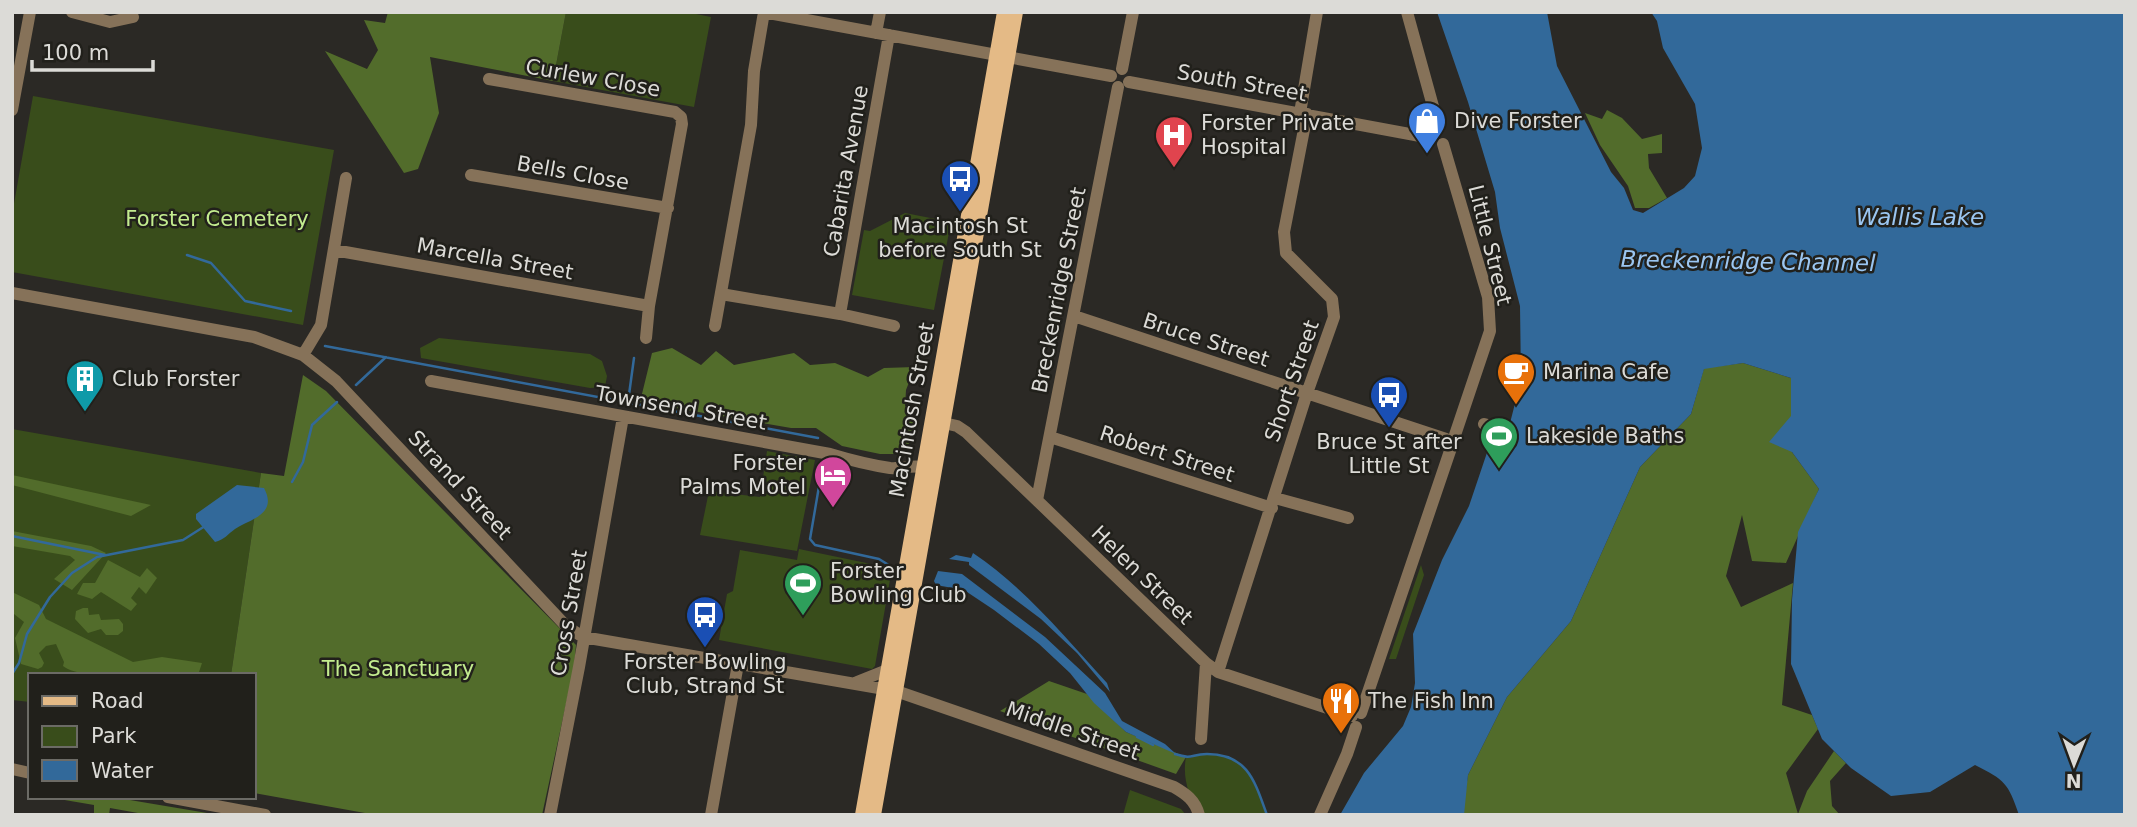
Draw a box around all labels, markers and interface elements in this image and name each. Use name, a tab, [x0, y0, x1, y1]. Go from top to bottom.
scale bar	[32, 28, 152, 72]
text: 100 m	[42, 41, 109, 65]
street label: Curlew Close	[524, 54, 662, 102]
street label: South Street	[1175, 60, 1309, 106]
street label: Cabarita Avenue	[819, 83, 873, 259]
shop icon: Dive Forster	[1406, 100, 1448, 155]
place label: Dive Forster	[1454, 109, 1582, 133]
place label: Forster Private Hospital	[1201, 111, 1354, 159]
hospital icon: Forster Private Hospital	[1153, 114, 1195, 169]
street label: Bells Close	[515, 151, 631, 195]
bus stop icon: Macintosh St before South St	[939, 158, 981, 213]
street label: Little Street	[1463, 182, 1517, 308]
street label: Breckenridge Street	[1027, 185, 1091, 395]
water label: Wallis Lake	[1856, 204, 1984, 230]
park label: Forster Cemetery	[125, 207, 309, 231]
place label: Macintosh St before South St	[878, 214, 1042, 262]
street label: Marcella Street	[415, 233, 575, 285]
water label: Breckenridge Channel	[1620, 246, 1876, 276]
street label: Bruce Street	[1140, 308, 1272, 372]
street label: Short Street	[1260, 317, 1324, 445]
street label: Macintosh Street	[885, 321, 939, 499]
cafe icon: Marina Cafe	[1495, 351, 1537, 406]
building icon: Club Forster	[64, 358, 106, 413]
place label: Marina Cafe	[1543, 360, 1669, 384]
place label: Club Forster	[112, 367, 240, 391]
bus stop icon: Bruce St after Little St	[1368, 374, 1410, 429]
street label: Townsend Street	[592, 381, 769, 435]
sports icon: Lakeside Baths	[1478, 415, 1520, 470]
street label: Robert Street	[1097, 421, 1237, 487]
place label: Lakeside Baths	[1526, 424, 1684, 448]
street label: Strand Street	[403, 426, 517, 544]
place label: Bruce St after Little St	[1316, 430, 1462, 478]
place label: Forster Palms Motel	[680, 451, 806, 499]
hotel icon: Forster Palms Motel	[812, 454, 854, 509]
street label: Helen Street	[1086, 521, 1198, 629]
street label: Cross Street	[546, 548, 592, 678]
place label: Forster Bowling Club	[830, 559, 967, 607]
sports icon: Forster Bowling Club	[782, 562, 824, 617]
bus stop icon: Forster Bowling Club, Strand St	[684, 594, 726, 649]
place label: Forster Bowling Club, Strand St	[624, 650, 786, 698]
park label: The Sanctuary	[321, 657, 474, 681]
legend	[28, 673, 256, 799]
restaurant icon: The Fish Inn	[1320, 680, 1362, 735]
text: Road	[91, 689, 144, 713]
place label: The Fish Inn	[1367, 689, 1494, 713]
street label: Middle Street	[1003, 697, 1143, 765]
text: Park	[91, 724, 137, 748]
north arrow	[2039, 729, 2109, 799]
text: Water	[91, 759, 153, 783]
text: N	[2066, 770, 2082, 792]

